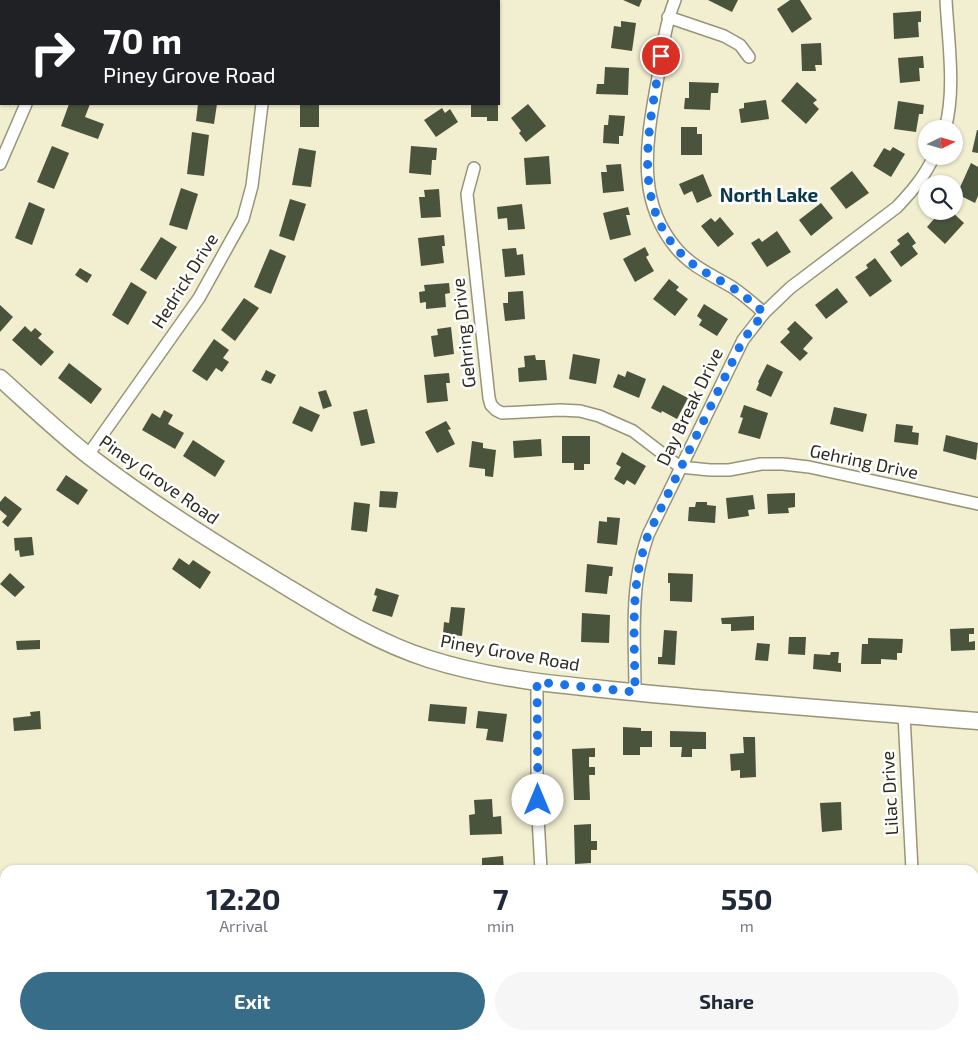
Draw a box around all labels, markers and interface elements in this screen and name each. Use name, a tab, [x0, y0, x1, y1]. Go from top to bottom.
text: 70 m	[103, 19, 182, 61]
icon: right	[20, 20, 85, 85]
pin	[640, 35, 682, 77]
icon: arrive	[647, 42, 675, 70]
text: Piney Grove Road	[103, 61, 276, 87]
north arrow	[918, 120, 962, 165]
map controls	[918, 120, 963, 220]
button: search	[918, 175, 963, 220]
district label: North Lake	[720, 183, 818, 206]
street label: Hedrick Drive	[146, 229, 222, 332]
street label: Gehring Drive	[446, 277, 480, 389]
street label: Day Break Drive	[651, 344, 727, 469]
street label: Piney Grove Road	[95, 430, 224, 529]
street label: Gehring Drive	[808, 439, 920, 483]
street label: Piney Grove Road	[439, 629, 582, 675]
street label: Lilac Drive	[876, 750, 902, 836]
position arrow	[511, 773, 563, 825]
text: 12:20	[206, 880, 281, 916]
text: 7	[493, 880, 509, 916]
text: 550	[721, 880, 773, 916]
text: Arrival	[219, 916, 268, 935]
text: min	[487, 916, 514, 935]
text: m	[740, 916, 754, 935]
button: Exit	[20, 972, 485, 1030]
button: Share	[495, 972, 959, 1030]

